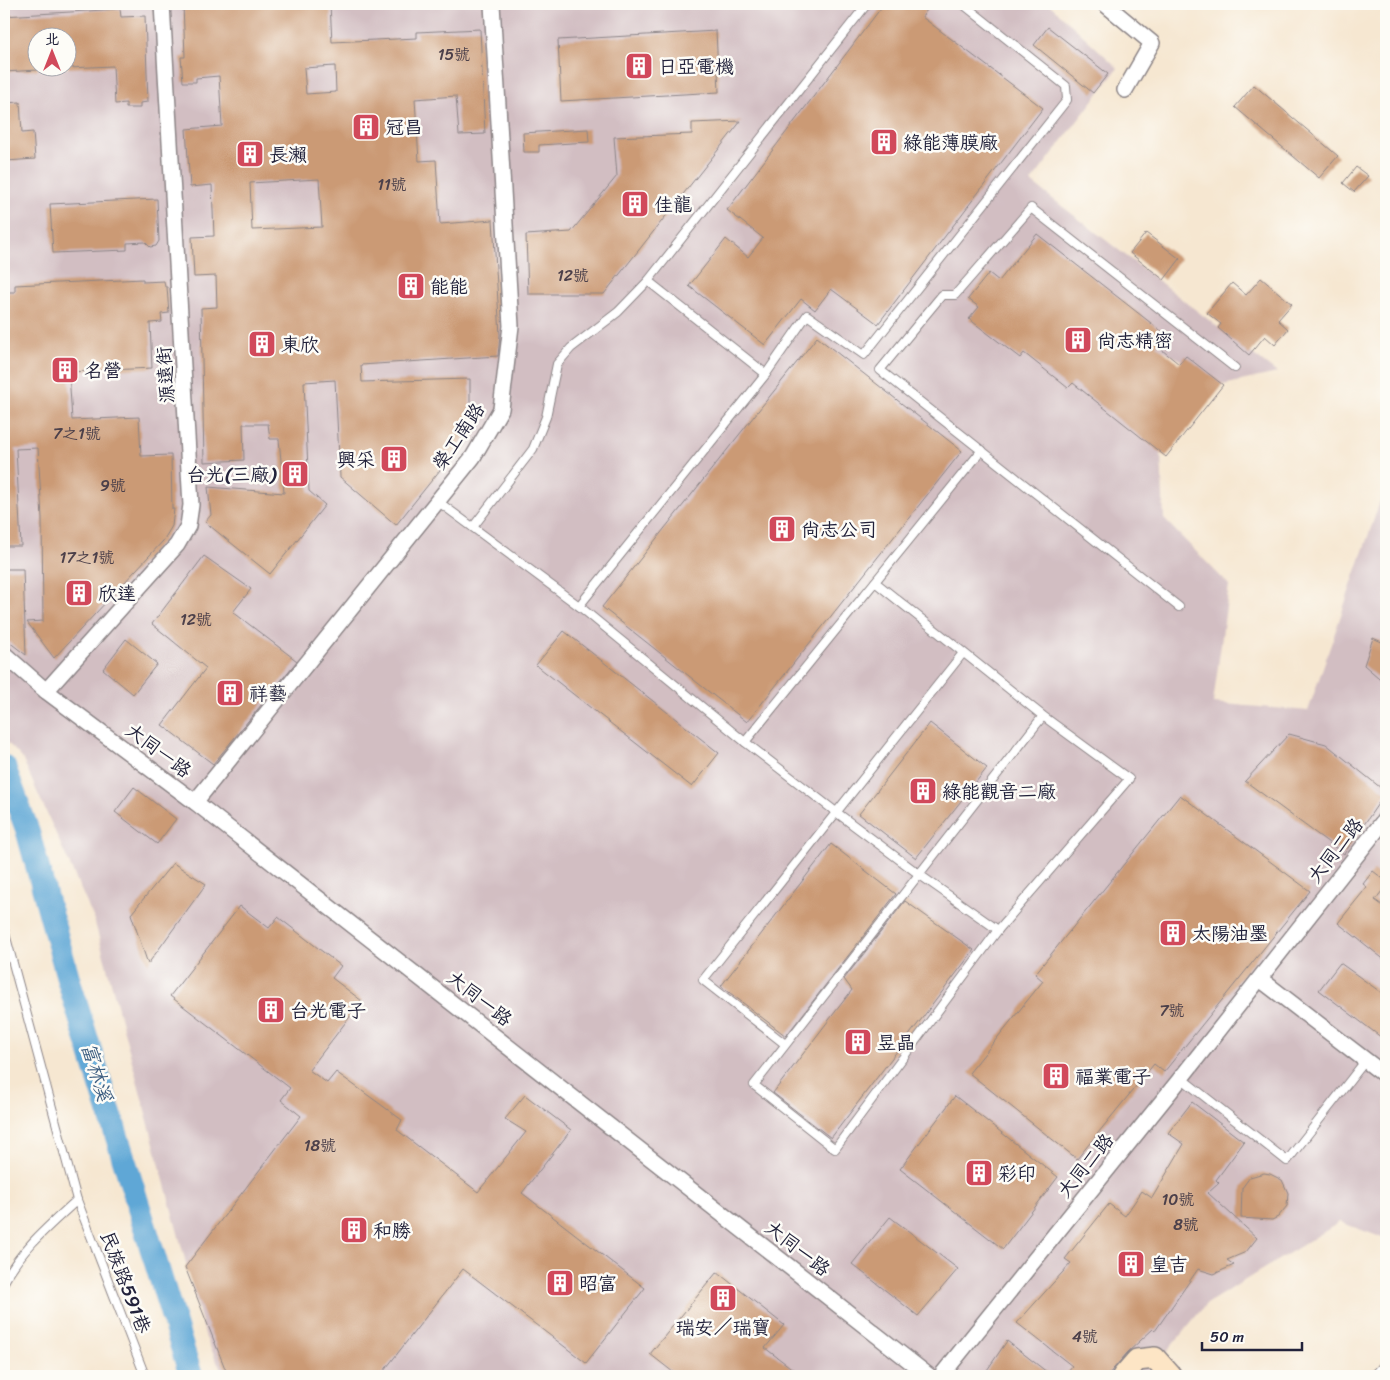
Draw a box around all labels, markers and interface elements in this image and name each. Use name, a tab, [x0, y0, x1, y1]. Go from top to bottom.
text: 北	[45, 27, 59, 52]
north arrow	[28, 28, 78, 78]
house number: 15號	[438, 40, 470, 69]
place label: 日亞電機	[658, 50, 734, 83]
building icon: 日亞電機	[624, 51, 654, 81]
place label: 冠昌	[385, 111, 423, 144]
building icon: 冠昌	[351, 112, 381, 142]
place label: 綠能薄膜廠	[903, 126, 998, 159]
building icon: 綠能薄膜廠	[869, 127, 899, 157]
place label: 長瀨	[269, 138, 307, 171]
building icon: 長瀨	[235, 139, 265, 169]
house number: 11號	[377, 170, 407, 199]
place label: 佳龍	[654, 188, 692, 221]
building icon: 佳龍	[620, 189, 650, 219]
house number: 12號	[557, 261, 589, 290]
place label: 能能	[430, 270, 468, 303]
building icon: 能能	[396, 271, 426, 301]
place label: 尚志精密	[1097, 324, 1173, 357]
building icon: 尚志精密	[1063, 325, 1093, 355]
place label: 東欣	[281, 328, 319, 361]
building icon: 東欣	[247, 329, 277, 359]
street label: 源遠街	[147, 345, 184, 405]
place label: 名營	[84, 354, 122, 387]
building icon: 名營	[50, 355, 80, 385]
street label: 榮工南路	[423, 396, 493, 477]
house number: 7之1號	[53, 419, 101, 448]
place label: 興采	[337, 443, 375, 476]
building icon: 興采	[379, 444, 409, 474]
place label: 台光(三廠)	[187, 458, 277, 491]
building icon: 台光(三廠)	[280, 459, 310, 489]
house number: 9號	[100, 471, 126, 500]
place label: 尚志公司	[801, 513, 877, 546]
building icon: 尚志公司	[767, 514, 797, 544]
house number: 17之1號	[60, 543, 114, 572]
place label: 欣達	[98, 577, 136, 610]
building icon: 欣達	[64, 578, 94, 608]
house number: 12號	[180, 605, 212, 634]
place label: 祥藝	[249, 677, 287, 710]
building icon: 祥藝	[215, 678, 245, 708]
street label: 大同一路	[118, 714, 199, 786]
place label: 綠能觀音二廠	[942, 775, 1056, 808]
building icon: 綠能觀音二廠	[908, 776, 938, 806]
street label: 大同二路	[1299, 810, 1372, 890]
place label: 太陽油墨	[1192, 917, 1268, 950]
building icon: 太陽油墨	[1158, 918, 1188, 948]
street label: 大同一路	[440, 962, 520, 1035]
place label: 台光電子	[290, 994, 366, 1027]
building icon: 台光電子	[256, 995, 286, 1025]
house number: 7號	[1159, 996, 1185, 1025]
place label: 昱晶	[877, 1026, 915, 1059]
building icon: 昱晶	[843, 1027, 873, 1057]
water label: 富林溪	[71, 1038, 122, 1107]
place label: 福業電子	[1075, 1060, 1151, 1093]
building icon: 福業電子	[1041, 1061, 1071, 1091]
street label: 大同二路	[1049, 1125, 1122, 1205]
house number: 18號	[304, 1131, 336, 1160]
place label: 彩印	[998, 1157, 1036, 1190]
building icon: 彩印	[964, 1158, 994, 1188]
house number: 10號	[1162, 1185, 1194, 1214]
house number: 8號	[1173, 1210, 1199, 1239]
street label: 大同一路	[758, 1212, 838, 1285]
place label: 和勝	[373, 1214, 411, 1247]
building icon: 和勝	[339, 1215, 369, 1245]
street label: 民族路591巷	[91, 1226, 160, 1338]
place label: 皇吉	[1150, 1248, 1188, 1281]
building icon: 皇吉	[1116, 1249, 1146, 1279]
place label: 昭富	[579, 1267, 617, 1300]
building icon: 昭富	[545, 1268, 575, 1298]
building icon: 瑞安／瑞寶	[708, 1283, 738, 1313]
place label: 瑞安／瑞寶	[675, 1311, 771, 1344]
scale bar	[1202, 1320, 1302, 1352]
house number: 4號	[1072, 1322, 1098, 1351]
text: 50 m	[1210, 1324, 1245, 1350]

